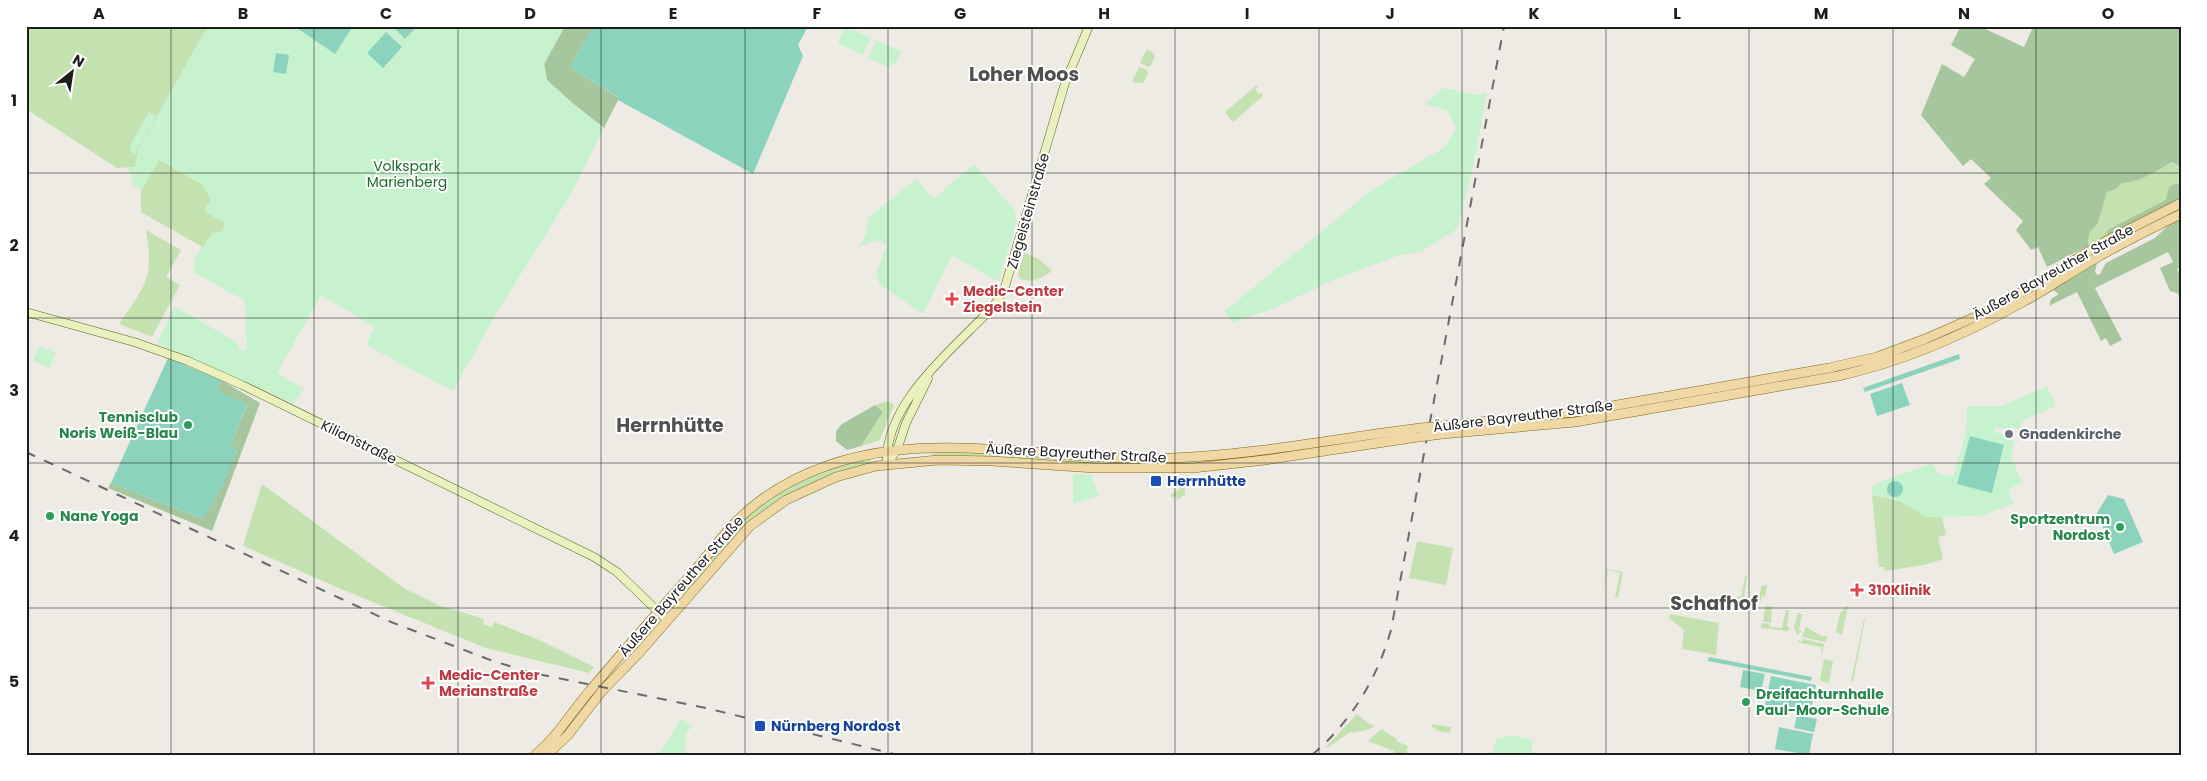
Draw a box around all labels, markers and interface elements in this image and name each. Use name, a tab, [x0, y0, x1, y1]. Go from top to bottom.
text: A	[93, 2, 105, 25]
text: B	[238, 2, 248, 25]
text: C	[380, 2, 392, 25]
text: D	[524, 2, 536, 25]
text: E	[669, 2, 677, 25]
text: F	[813, 2, 822, 25]
text: G	[954, 2, 966, 25]
text: H	[1098, 2, 1110, 25]
text: I	[1245, 2, 1249, 25]
text: J	[1385, 2, 1395, 25]
text: K	[1528, 2, 1540, 25]
text: L	[1673, 2, 1681, 25]
text: M	[1814, 2, 1828, 25]
text: N	[1958, 2, 1970, 25]
text: O	[2102, 2, 2115, 25]
north arrow	[48, 48, 98, 98]
text: N	[69, 49, 88, 72]
district label: Loher Moos	[969, 61, 1079, 88]
text: 1	[11, 89, 17, 112]
street label: Ziegelsteinstraße	[1002, 150, 1054, 271]
park label: Volkspark Marienberg	[367, 156, 447, 192]
street label: Äußere Bayreuther Straße	[1969, 219, 2137, 325]
text: 2	[9, 234, 19, 257]
place label: Medic-Center Ziegelstein	[963, 281, 1064, 317]
marker: Medic-Center Ziegelstein	[945, 292, 959, 306]
text: 3	[9, 379, 19, 402]
street label: Äußere Bayreuther Straße	[1432, 395, 1614, 437]
place label: Tennisclub Noris Weiß-Blau	[59, 407, 178, 443]
district label: Herrnhütte	[616, 412, 724, 439]
street label: Kilianstraße	[318, 415, 401, 469]
marker: Tennisclub Noris Weiß-Blau	[182, 419, 194, 431]
place label: Gnadenkirche	[2019, 424, 2122, 444]
marker: Gnadenkirche	[2003, 428, 2015, 440]
street label: Äußere Bayreuther Straße	[985, 438, 1167, 468]
place label: Herrnhütte	[1167, 471, 1247, 491]
marker: Herrnhütte	[1149, 474, 1163, 488]
place label: Nane Yoga	[60, 506, 138, 526]
place label: Sportzentrum Nordost	[2010, 509, 2110, 545]
marker: Nane Yoga	[44, 510, 56, 522]
street label: Äußere Bayreuther Straße	[614, 511, 748, 661]
marker: Sportzentrum Nordost	[2114, 521, 2126, 533]
text: 4	[9, 524, 20, 547]
place label: 310Klinik	[1868, 580, 1931, 600]
marker: 310Klinik	[1850, 583, 1864, 597]
district label: Schafhof	[1670, 590, 1758, 617]
place label: Medic-Center Merianstraße	[439, 665, 540, 701]
text: 5	[9, 670, 19, 693]
marker: Medic-Center Merianstraße	[421, 676, 435, 690]
place label: Dreifachturnhalle Paul-Moor-Schule	[1756, 684, 1890, 720]
marker: Dreifachturnhalle Paul-Moor-Schule	[1740, 696, 1752, 708]
place label: Nürnberg Nordost	[771, 716, 901, 736]
marker: Nürnberg Nordost	[753, 719, 767, 733]

